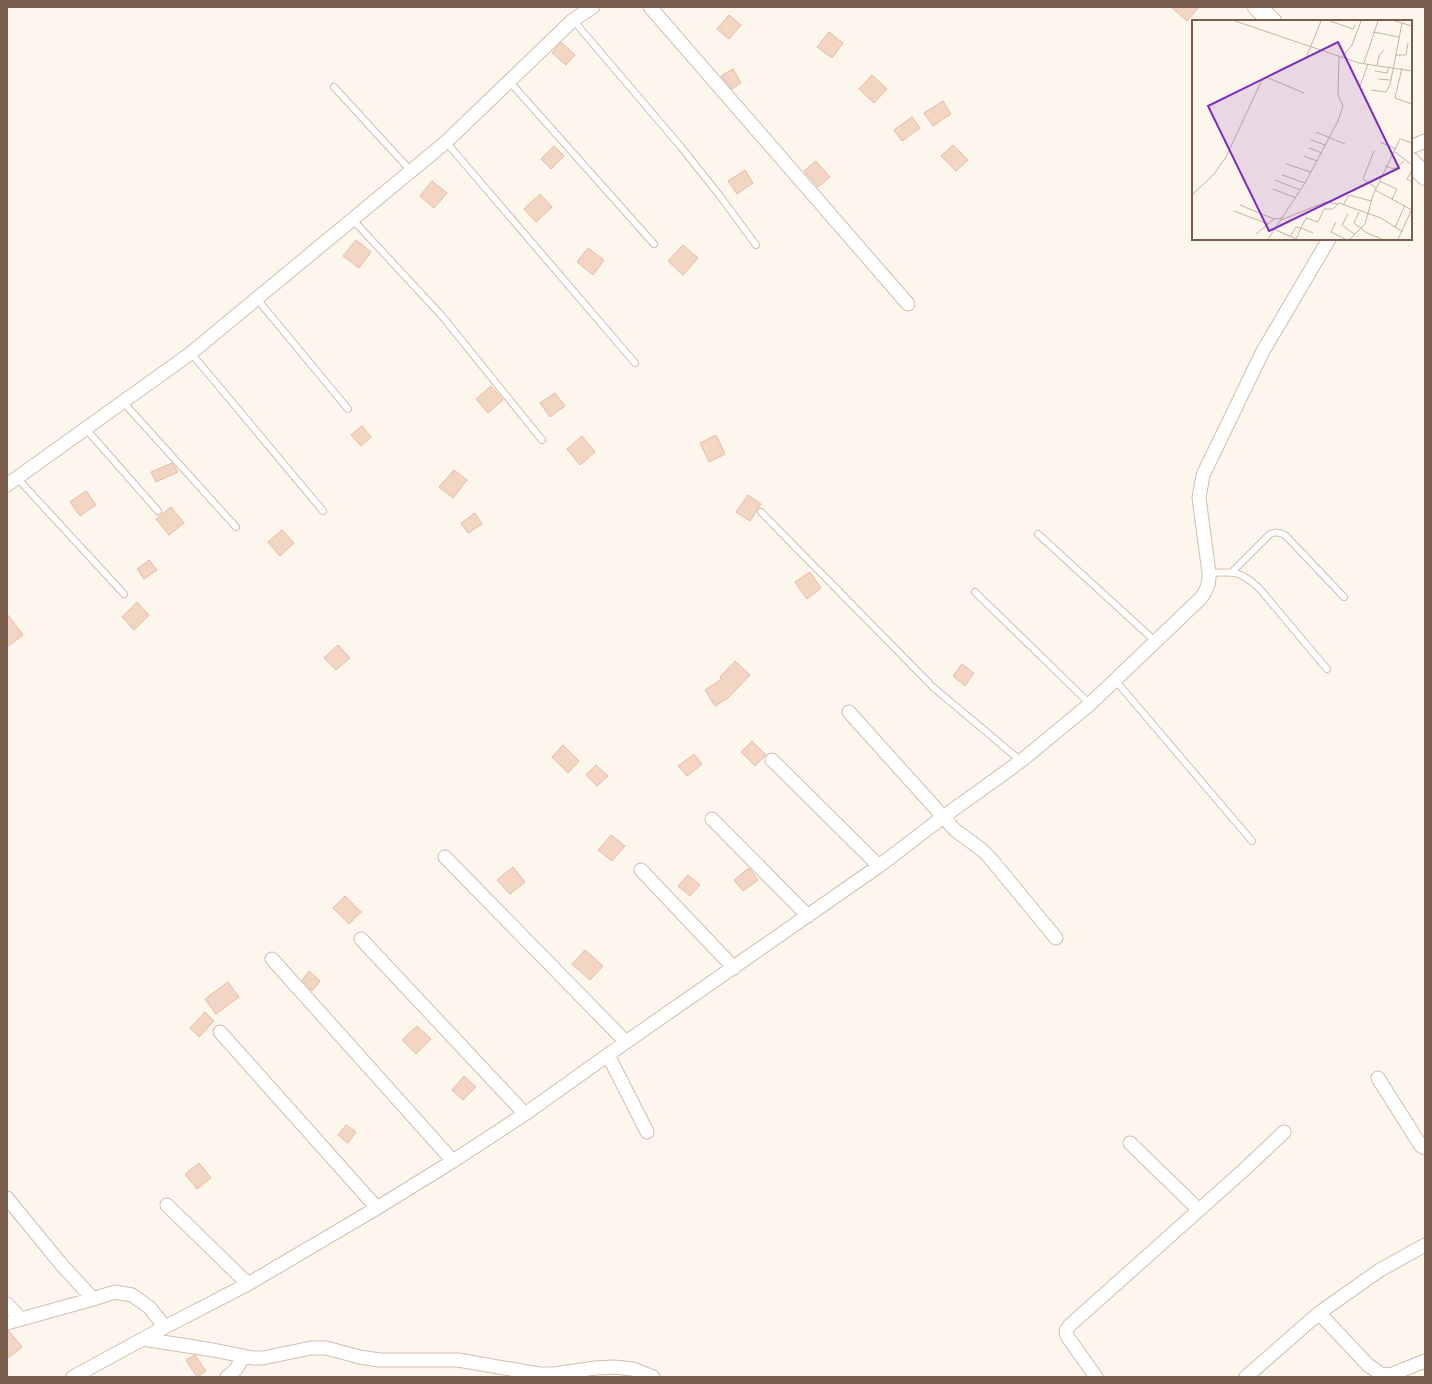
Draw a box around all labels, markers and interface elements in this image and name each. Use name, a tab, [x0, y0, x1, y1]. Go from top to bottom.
inset map	[1192, 20, 1412, 240]

